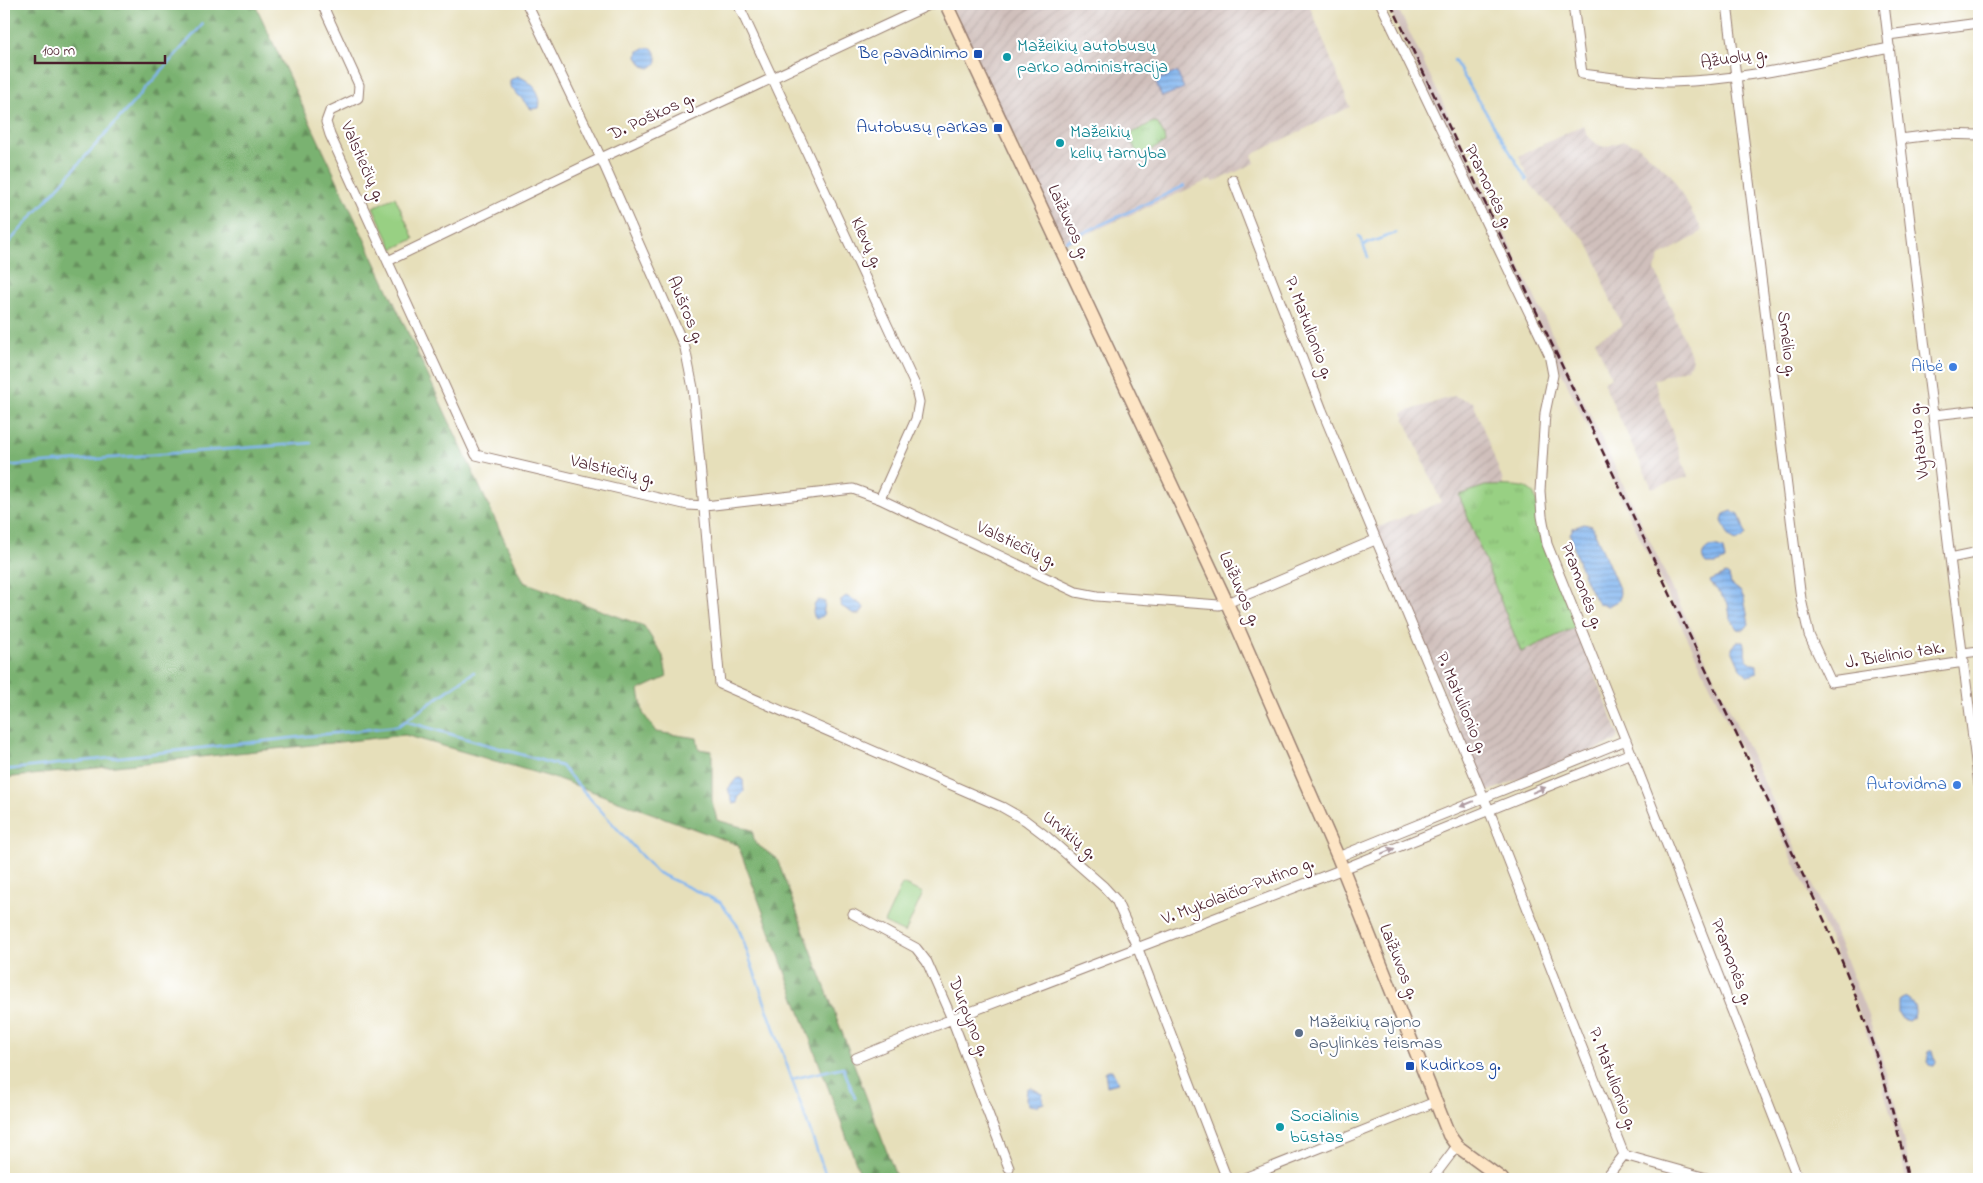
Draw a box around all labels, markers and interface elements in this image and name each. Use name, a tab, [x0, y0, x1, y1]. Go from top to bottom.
scale bar	[35, 32, 165, 64]
place label: Mažeikių autobusų parko administracija	[1017, 34, 1168, 81]
text: 100 m	[42, 40, 75, 62]
place label: Be pavadinimo	[857, 41, 968, 67]
street label: Ąžuolų g.	[1699, 41, 1770, 78]
marker: Be pavadinimo	[972, 48, 984, 60]
marker: Mažeikių autobusų parko administracija	[1001, 51, 1013, 63]
street label: D. Poškos g.	[604, 86, 700, 150]
place label: Autobusų parkas	[856, 115, 988, 141]
street label: Valstiečių g.	[331, 117, 391, 207]
place label: Mažeikių kelių tarnyba	[1070, 120, 1166, 167]
marker: Autobusų parkas	[992, 122, 1004, 134]
marker: Mažeikių kelių tarnyba	[1054, 137, 1066, 149]
street label: Pramonės g.	[1456, 141, 1520, 234]
street label: Laižuvos g.	[1039, 181, 1097, 264]
street label: Klevų g.	[842, 213, 889, 273]
street label: Aušros g.	[658, 272, 711, 348]
street label: P. Matulionio g.	[1276, 273, 1340, 384]
street label: Smėlio g.	[1768, 310, 1803, 379]
place label: Aibė	[1911, 354, 1944, 380]
marker: Aibė	[1947, 361, 1959, 373]
street label: Vytauto g.	[1902, 401, 1939, 481]
street label: Valstiečių g.	[566, 448, 657, 494]
street label: Valstiečių g.	[970, 515, 1061, 576]
street label: Pramonės g.	[1552, 539, 1609, 633]
street label: Laižuvos g.	[1210, 548, 1267, 631]
street label: J. Bielinio tak.	[1844, 635, 1947, 677]
street label: P. Matulionio g.	[1427, 648, 1494, 758]
place label: Autovidma	[1866, 772, 1947, 798]
marker: Autovidma	[1951, 779, 1963, 791]
one-way arrow	[1532, 786, 1547, 794]
one-way arrow	[1459, 800, 1474, 808]
street label: Urvikių g.	[1035, 805, 1102, 868]
one-way arrow	[1381, 847, 1396, 855]
street label: V. Mykolaičio-Putino g.	[1157, 851, 1318, 934]
street label: Pramonės g.	[1702, 915, 1759, 1009]
street label: Laižuvos g.	[1370, 920, 1425, 1004]
street label: Durpyno g.	[939, 973, 996, 1061]
place label: Mažeikių rajono apylinkės teismas	[1309, 1010, 1443, 1057]
street label: P. Matulionio g.	[1580, 1024, 1644, 1135]
marker: Mažeikių rajono apylinkės teismas	[1293, 1027, 1305, 1039]
place label: Kudirkos g.	[1420, 1053, 1501, 1080]
marker: Kudirkos g.	[1404, 1060, 1416, 1072]
place label: Socialinis būstas	[1290, 1104, 1359, 1151]
marker: Socialinis būstas	[1274, 1121, 1286, 1133]

